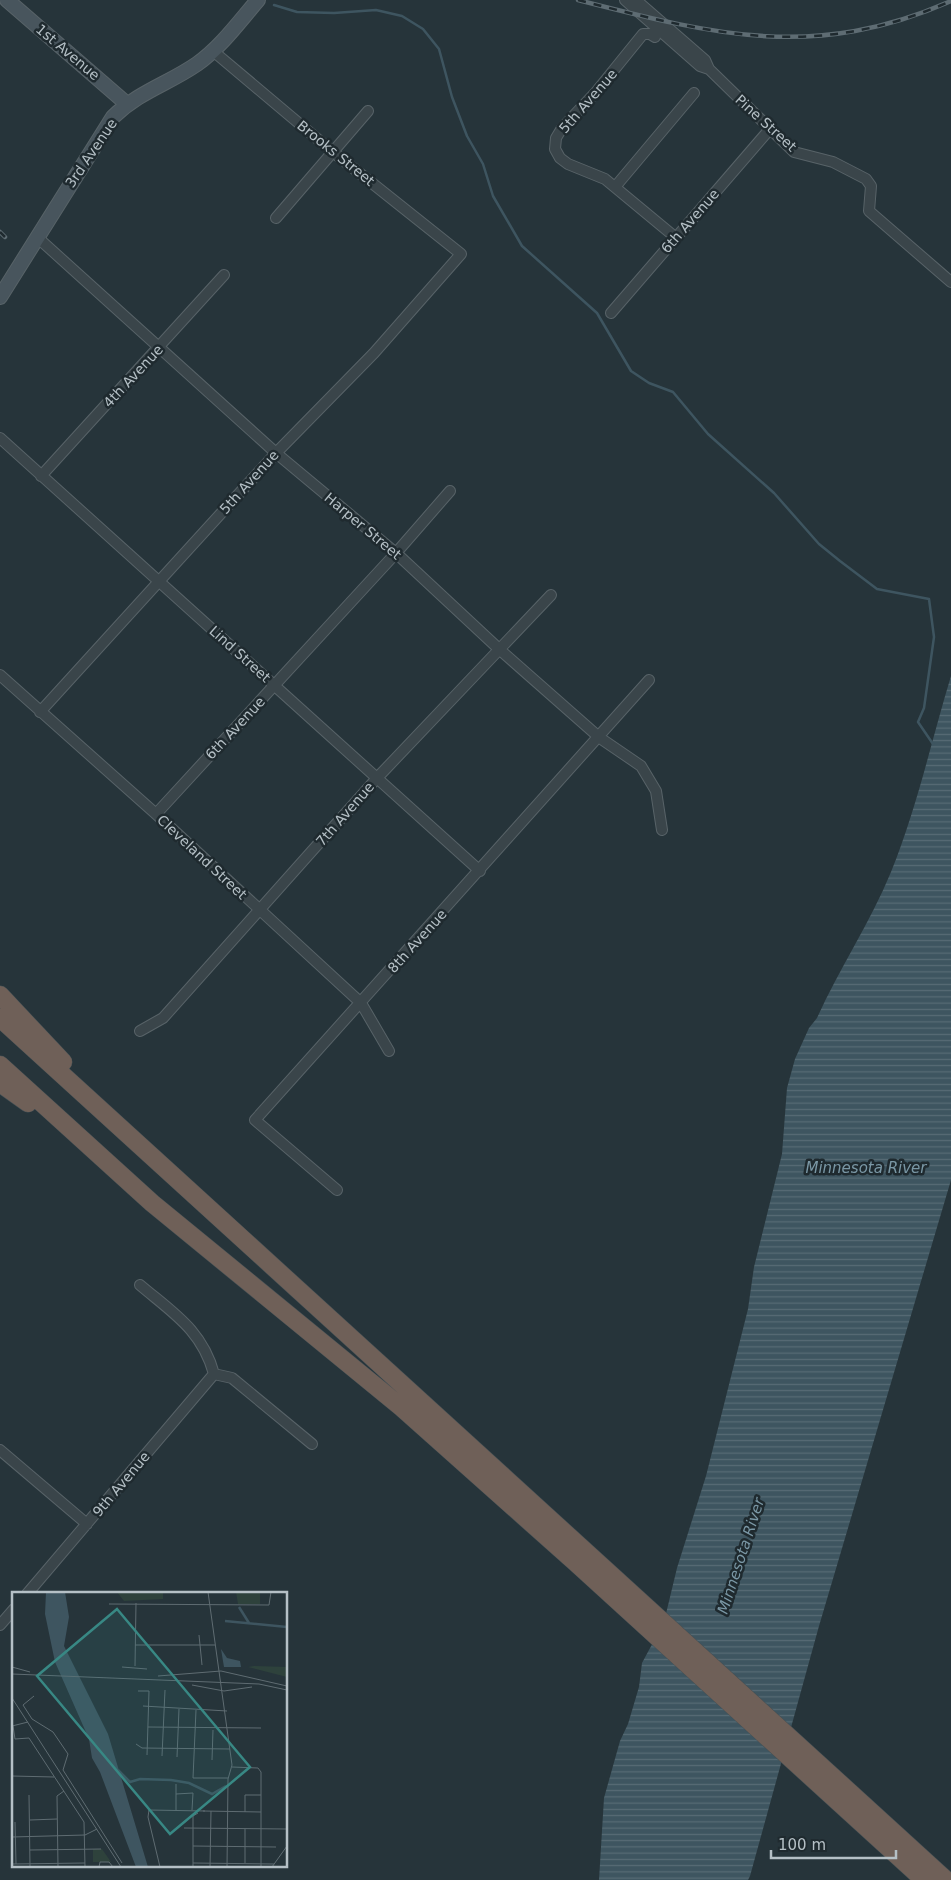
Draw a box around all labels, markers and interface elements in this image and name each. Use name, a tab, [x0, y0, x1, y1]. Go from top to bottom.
street label: 1st Avenue	[33, 21, 103, 83]
street label: 5th Avenue	[556, 66, 620, 136]
street label: Pine Street	[732, 91, 800, 155]
street label: 3rd Avenue	[62, 115, 120, 191]
street label: Brooks Street	[294, 117, 378, 189]
street label: 6th Avenue	[658, 186, 722, 256]
street label: 4th Avenue	[100, 341, 166, 411]
street label: 5th Avenue	[216, 447, 282, 517]
street label: Harper Street	[321, 489, 405, 563]
street label: Lind Street	[206, 622, 274, 686]
street label: 6th Avenue	[202, 693, 268, 763]
street label: 7th Avenue	[313, 779, 377, 849]
street label: Cleveland Street	[154, 811, 250, 903]
street label: 8th Avenue	[384, 906, 450, 976]
water label: Minnesota River	[805, 1159, 927, 1177]
street label: 9th Avenue	[89, 1448, 153, 1520]
water label: Minnesota River	[714, 1495, 769, 1616]
inset map	[12, 1592, 288, 1868]
scale bar	[771, 1828, 896, 1860]
text: 100 m	[778, 1836, 826, 1854]

